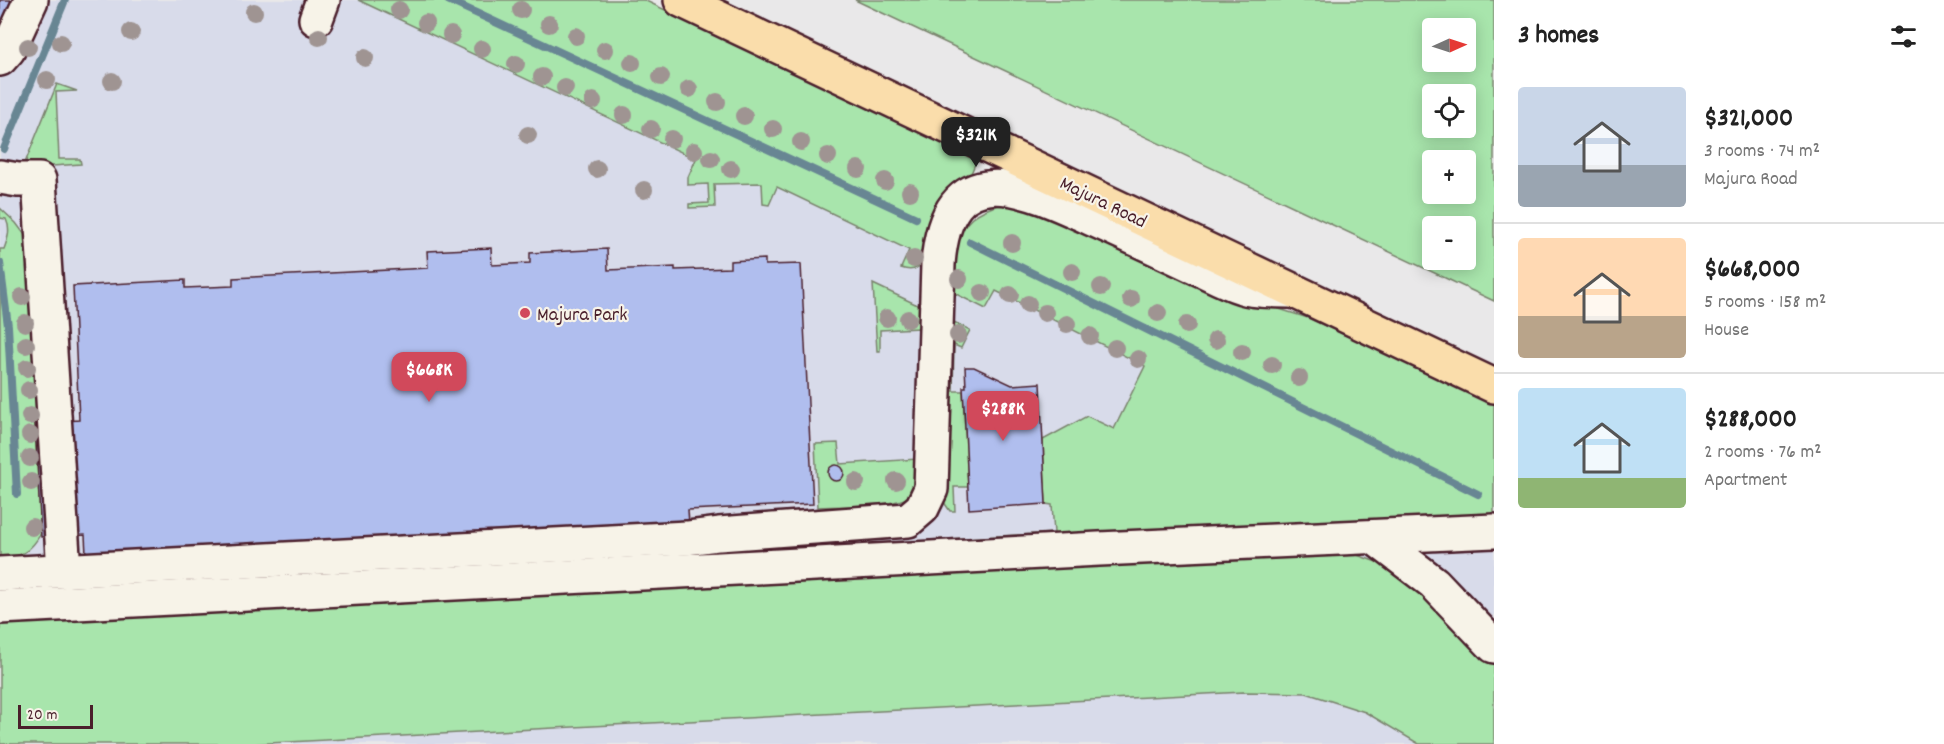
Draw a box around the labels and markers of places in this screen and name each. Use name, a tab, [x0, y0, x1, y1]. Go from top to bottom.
pin: $321K	[934, 117, 1018, 168]
place label: Majura Park	[537, 302, 627, 330]
marker: Majura Park	[518, 306, 532, 320]
pin: $668K	[387, 352, 471, 403]
pin: $288K	[961, 391, 1045, 442]

